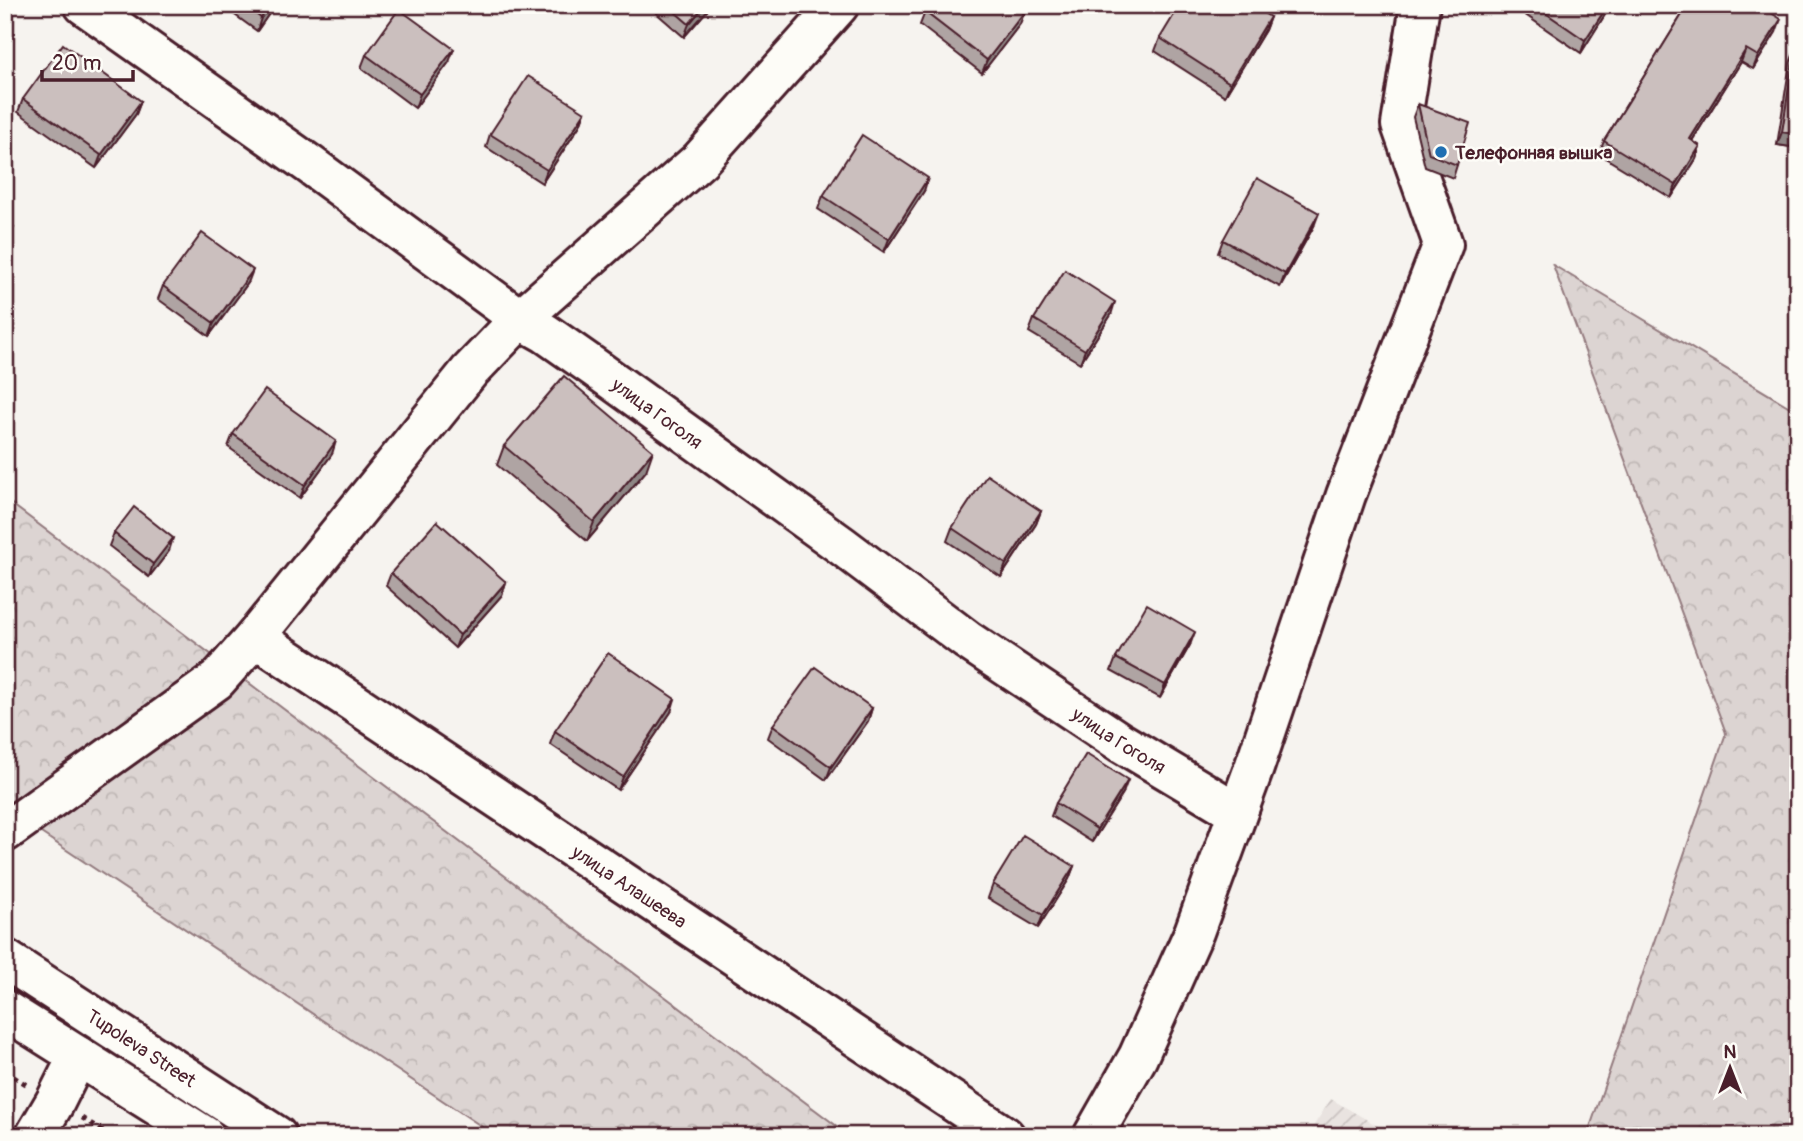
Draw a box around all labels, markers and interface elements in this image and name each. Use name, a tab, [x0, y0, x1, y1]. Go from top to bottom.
scale bar	[42, 38, 133, 82]
text: 20 m	[52, 50, 101, 77]
place label: Телефонная вышка	[1454, 141, 1613, 165]
marker: Телефонная вышка	[1433, 144, 1449, 160]
street label: улица Гоголя	[606, 372, 707, 455]
street label: улица Гоголя	[1066, 702, 1170, 780]
street label: улица Алашеева	[566, 840, 691, 934]
street label: Tupoleva Street	[82, 1004, 201, 1093]
north arrow	[1694, 1032, 1764, 1102]
text: N	[1724, 1040, 1737, 1064]

